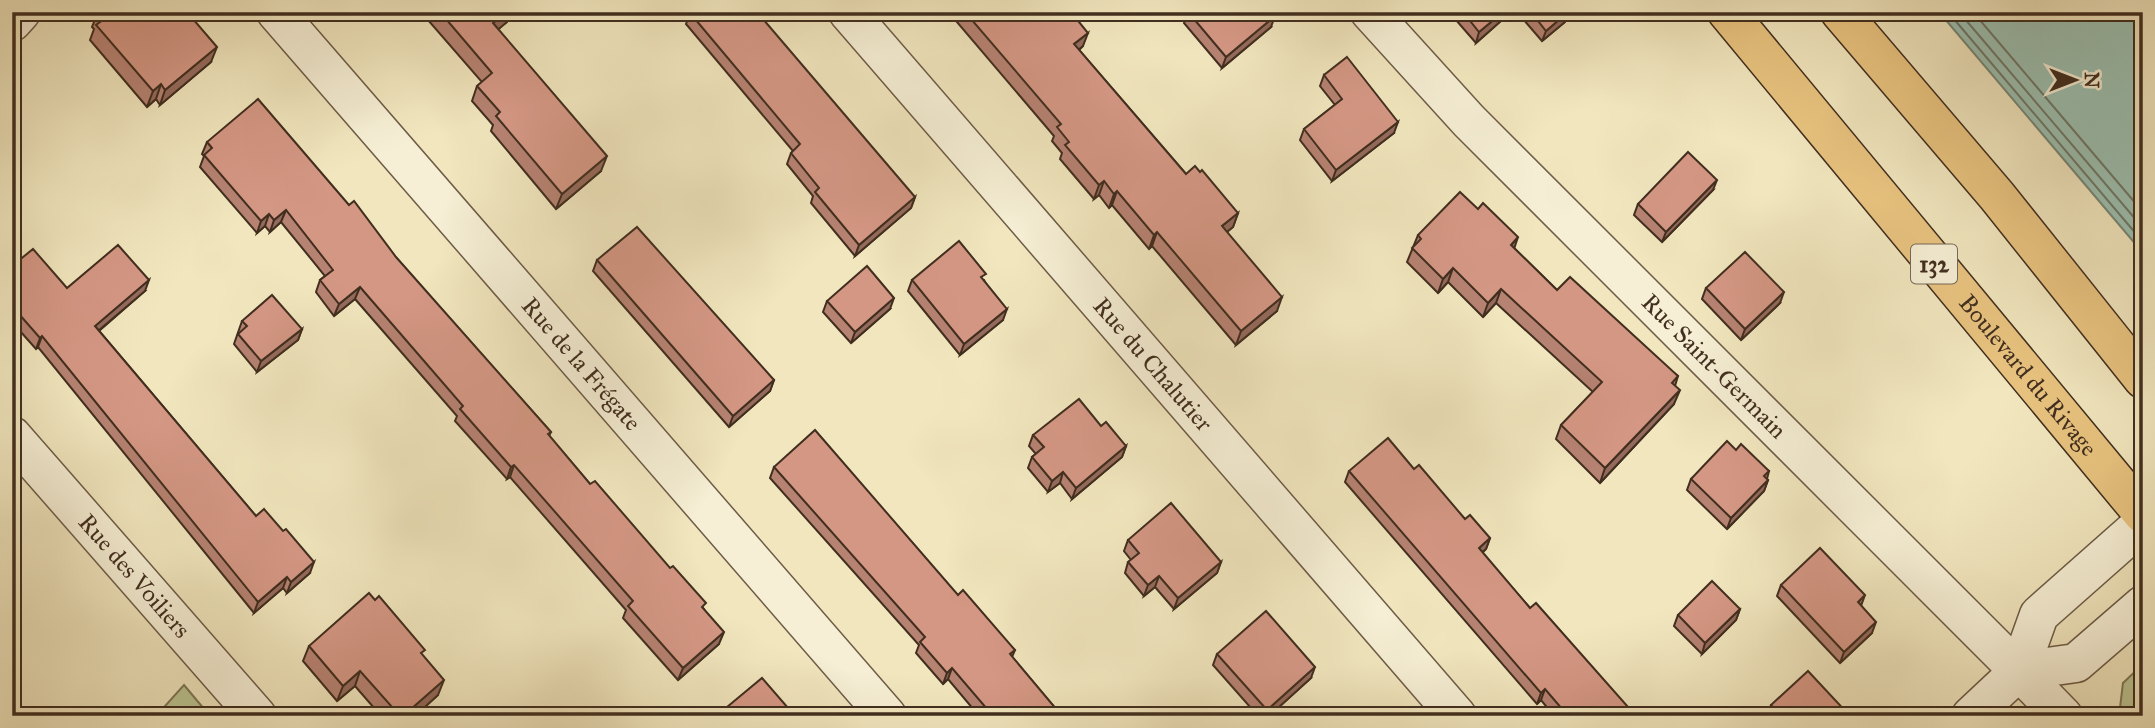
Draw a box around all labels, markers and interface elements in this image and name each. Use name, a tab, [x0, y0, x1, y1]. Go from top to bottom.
north arrow	[2039, 46, 2110, 116]
text: N	[2080, 72, 2103, 88]
road number: 132	[1911, 244, 1957, 284]
street label: Rue Saint-Germain	[1635, 287, 1793, 445]
street label: Boulevard du Rivage	[1952, 288, 2104, 462]
street label: Rue de la Frégate	[515, 291, 648, 437]
street label: Rue du Chalutier	[1087, 291, 1219, 438]
street label: Rue des Voiliers	[72, 508, 197, 644]

